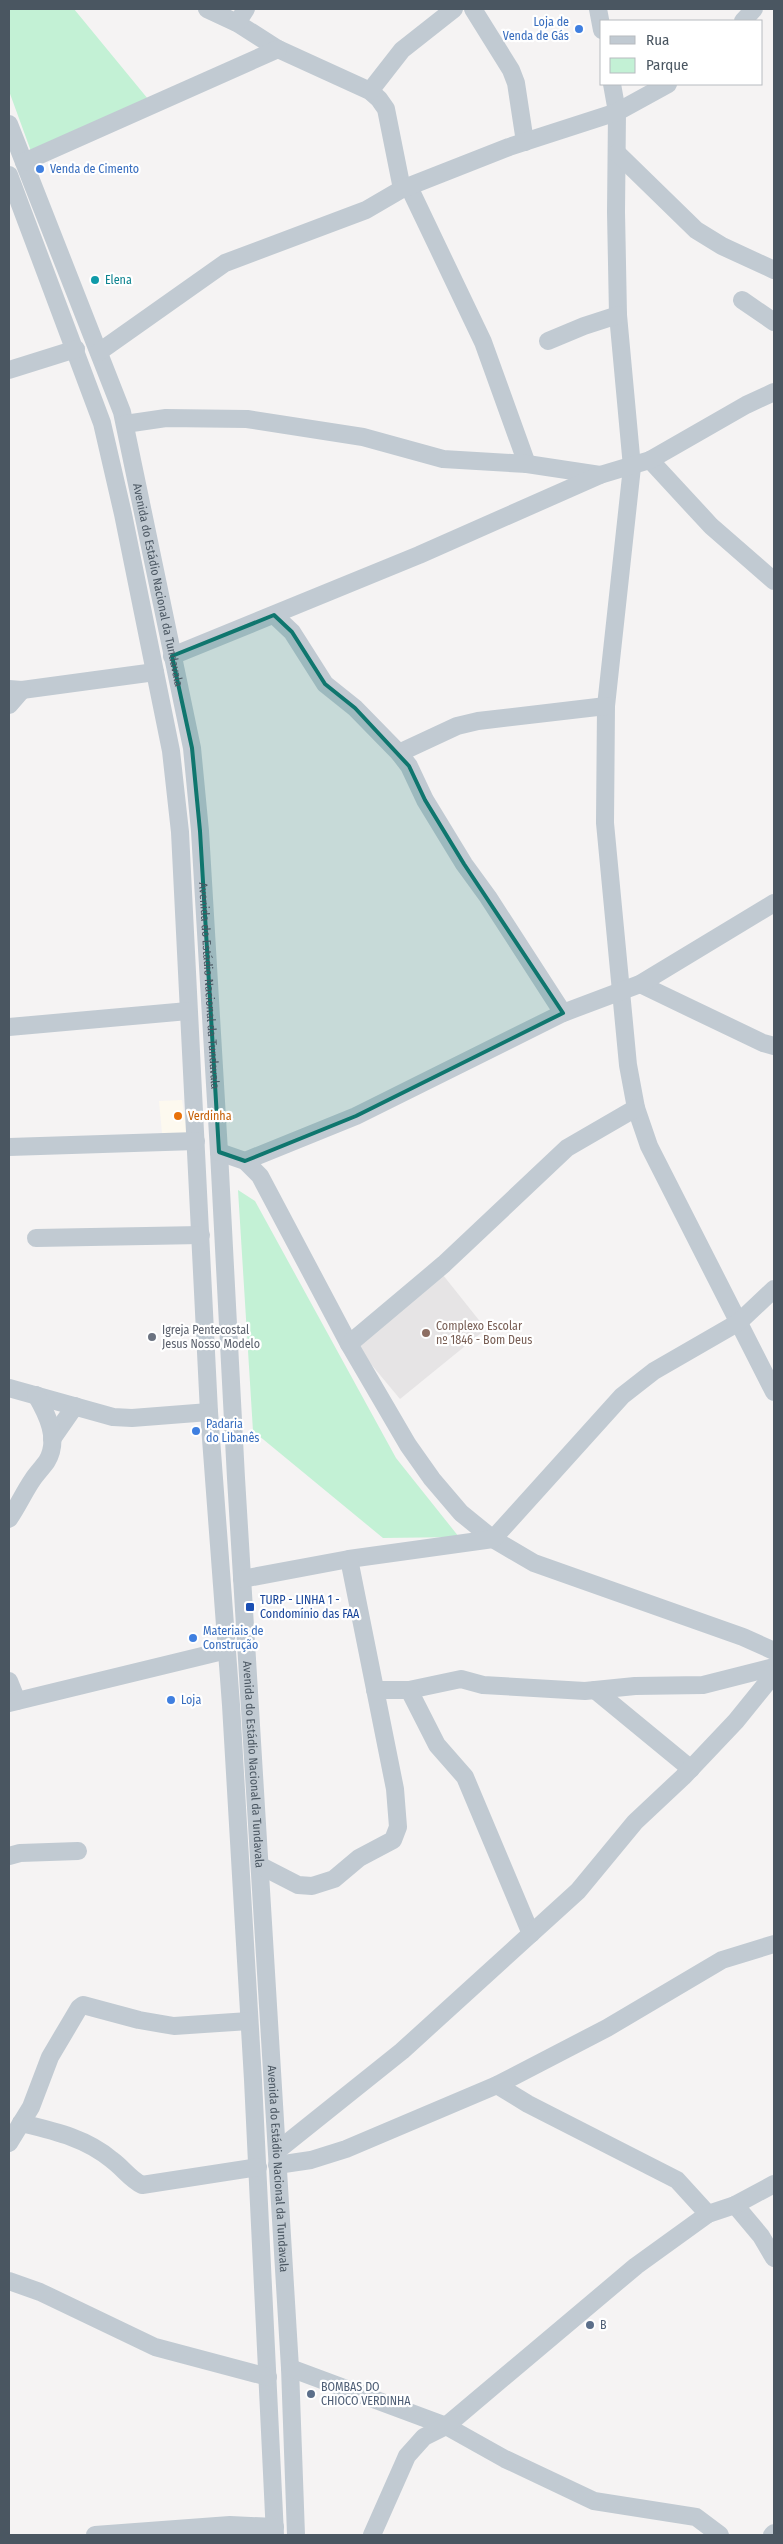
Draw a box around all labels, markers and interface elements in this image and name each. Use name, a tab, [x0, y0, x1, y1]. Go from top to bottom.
place label: Loja de Venda de Gás	[503, 15, 569, 43]
legend	[600, 20, 763, 85]
marker: Loja de Venda de Gás	[573, 23, 585, 35]
text: Rua	[646, 31, 669, 49]
text: Parque	[646, 56, 689, 74]
place label: Venda de Cimento	[50, 162, 139, 176]
marker: Venda de Cimento	[34, 163, 46, 175]
place label: Elena	[105, 273, 132, 287]
marker: Elena	[89, 274, 101, 286]
street label: Avenida do Estádio Nacional da Tundavala	[130, 482, 186, 688]
street label: Avenida do Estádio Nacional da Tundavala	[196, 882, 222, 1090]
place label: Verdinha	[188, 1109, 232, 1123]
marker: Verdinha	[172, 1110, 184, 1122]
place label: Complexo Escolar nº 1846 - Bom Deus	[436, 1319, 532, 1347]
place label: Igreja Pentecostal Jesus Nosso Modelo	[162, 1323, 260, 1351]
marker: Complexo Escolar nº 1846 - Bom Deus	[420, 1327, 432, 1339]
marker: Igreja Pentecostal Jesus Nosso Modelo	[146, 1331, 158, 1343]
place label: Padaria do Libanês	[206, 1417, 259, 1445]
marker: Padaria do Libanês	[190, 1425, 202, 1437]
place label: TURP - LINHA 1 - Condomínio das FAA	[260, 1593, 360, 1621]
marker: TURP - LINHA 1 - Condomínio das FAA	[244, 1601, 256, 1613]
place label: Materiais de Construção	[203, 1624, 264, 1652]
marker: Materiais de Construção	[187, 1632, 199, 1644]
street label: Avenida do Estádio Nacional da Tundavala	[240, 1661, 267, 1869]
place label: Loja	[181, 1693, 201, 1707]
marker: Loja	[165, 1694, 177, 1706]
street label: Avenida do Estádio Nacional da Tundavala	[265, 2065, 291, 2273]
place label: B	[600, 2318, 607, 2332]
marker: B	[584, 2319, 596, 2331]
place label: BOMBAS DO CHIOCO VERDINHA	[321, 2380, 411, 2408]
marker: BOMBAS DO CHIOCO VERDINHA	[305, 2388, 317, 2400]

